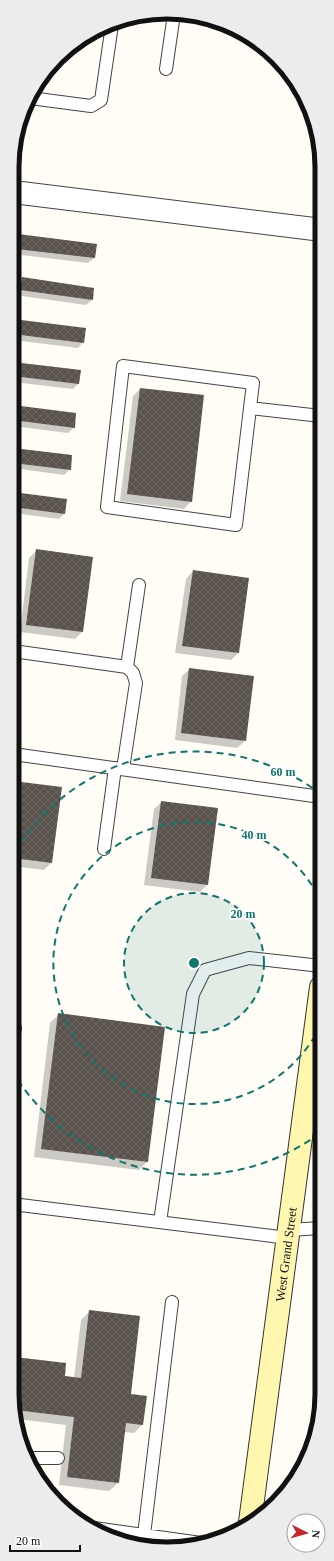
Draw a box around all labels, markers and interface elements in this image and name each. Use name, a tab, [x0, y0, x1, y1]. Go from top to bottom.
text: 60 m	[271, 765, 296, 779]
text: 40 m	[242, 828, 267, 842]
text: 20 m	[231, 907, 256, 921]
centre of rings	[187, 956, 201, 970]
street label: West Grand Street	[272, 1206, 300, 1303]
north arrow	[286, 1513, 326, 1553]
scale bar	[10, 1527, 80, 1553]
text: N	[310, 1529, 322, 1539]
text: 20 m	[16, 1534, 41, 1548]

